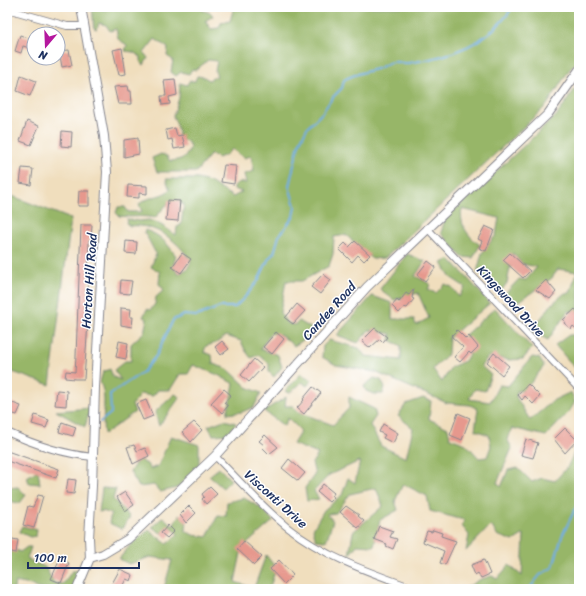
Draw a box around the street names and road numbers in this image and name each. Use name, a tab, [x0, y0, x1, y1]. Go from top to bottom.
street label: Horton Hill Road	[74, 232, 104, 329]
street label: Kingswood Drive	[471, 259, 551, 343]
street label: Candee Road	[296, 275, 363, 346]
street label: Visconti Drive	[239, 464, 313, 534]

